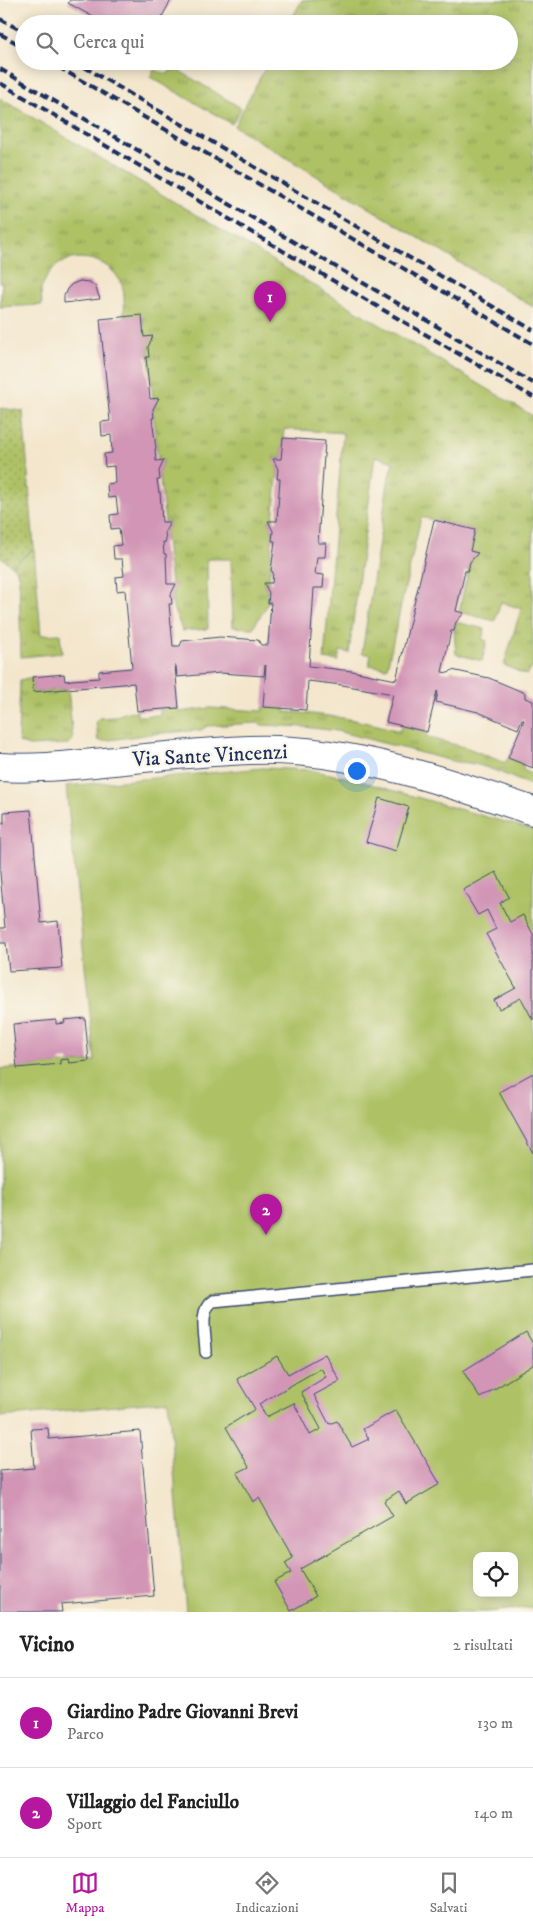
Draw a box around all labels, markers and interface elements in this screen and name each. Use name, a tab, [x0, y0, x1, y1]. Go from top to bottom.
search box	[15, 15, 518, 70]
icon: search	[33, 29, 61, 57]
text: Cerca qui	[73, 31, 144, 54]
pin: 1	[254, 281, 286, 322]
street label: Via Sante Vincenzi	[131, 739, 288, 773]
your location	[344, 758, 370, 784]
pin: 2	[250, 1194, 282, 1235]
map controls	[473, 1552, 518, 1597]
button: locate	[473, 1552, 518, 1597]
text: Vicino	[20, 1632, 74, 1658]
text: 2 risultati	[453, 1635, 513, 1655]
text: Giardino Padre Giovanni Brevi	[67, 1701, 298, 1724]
text: 1	[33, 1713, 39, 1733]
text: 130 m	[477, 1713, 513, 1733]
text: Parco	[67, 1724, 104, 1744]
text: Villaggio del Fanciullo	[67, 1791, 239, 1814]
text: 2	[32, 1803, 40, 1823]
text: 140 m	[474, 1803, 513, 1823]
text: Sport	[67, 1814, 102, 1834]
tab: Mappa	[66, 1869, 104, 1917]
tab: Indicazioni	[236, 1869, 299, 1917]
tab: Salvati	[430, 1869, 467, 1917]

